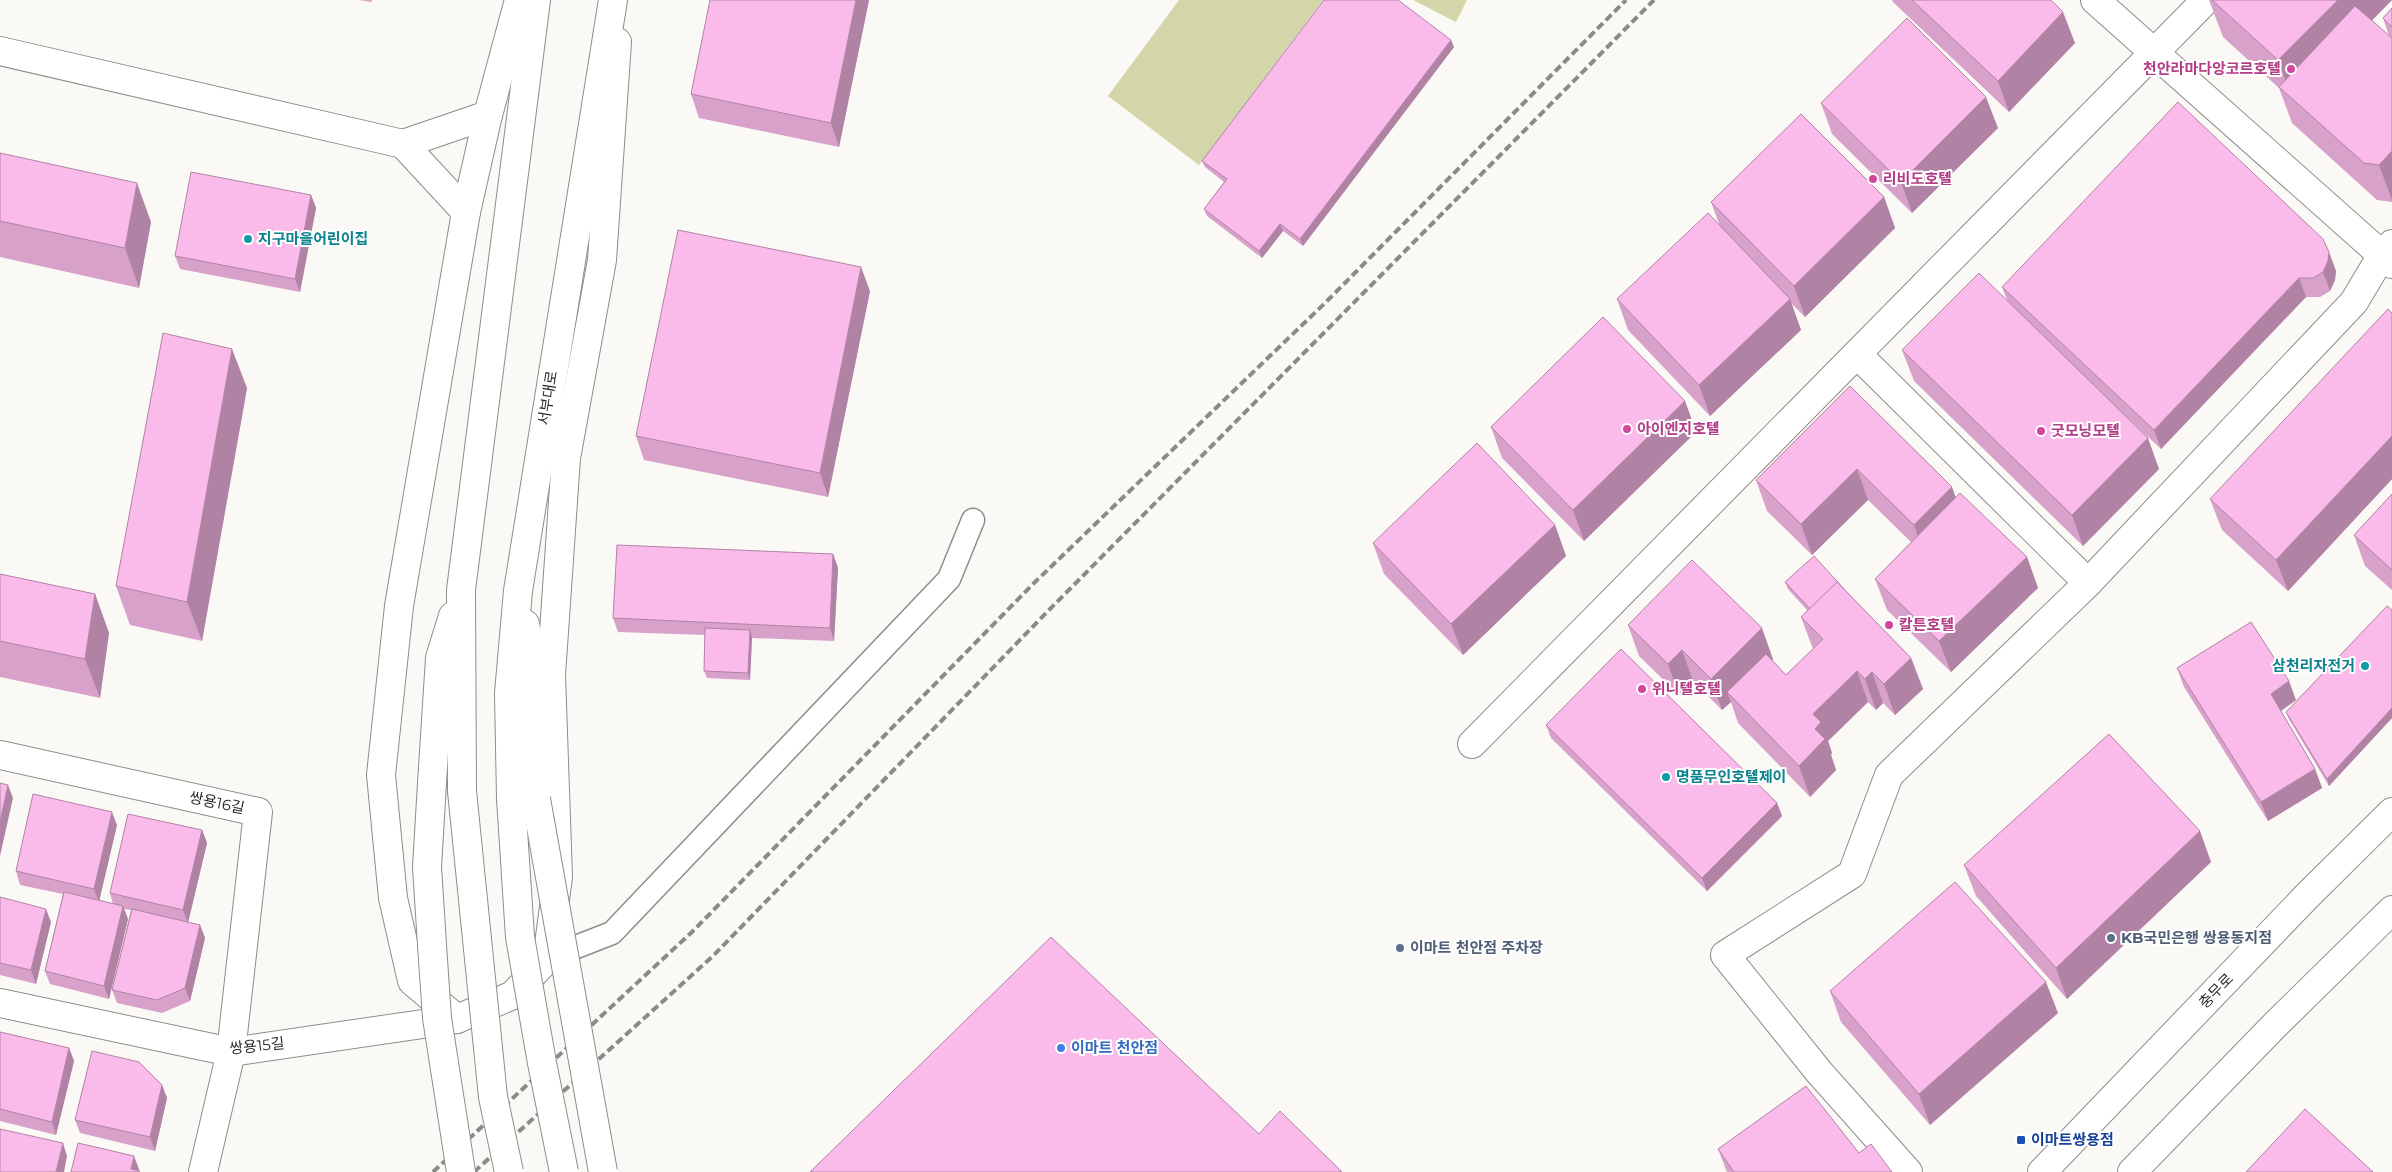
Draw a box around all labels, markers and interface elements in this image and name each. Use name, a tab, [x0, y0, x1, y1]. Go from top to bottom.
place label: 천안라마다앙코르호텔	[2143, 59, 2281, 78]
marker: 천안라마다앙코르호텔	[2285, 63, 2297, 75]
place label: 리비도호텔	[1883, 169, 1952, 188]
marker: 리비도호텔	[1867, 173, 1879, 185]
place label: 지구마을어린이집	[258, 229, 368, 248]
marker: 지구마을어린이집	[242, 233, 254, 245]
street label: 서부대로	[534, 369, 561, 427]
place label: 아이엔지호텔	[1637, 419, 1720, 438]
place label: 굿모닝모텔	[2051, 421, 2120, 440]
marker: 아이엔지호텔	[1621, 423, 1633, 435]
marker: 굿모닝모텔	[2035, 425, 2047, 437]
place label: 칼튼호텔	[1899, 615, 1954, 634]
marker: 칼튼호텔	[1883, 619, 1895, 631]
place label: 삼천리자전거	[2272, 656, 2355, 675]
marker: 삼천리자전거	[2359, 660, 2371, 672]
place label: 위니텔호텔	[1652, 679, 1721, 698]
marker: 위니텔호텔	[1636, 683, 1648, 695]
place label: 명품무인호텔제이	[1676, 767, 1786, 786]
marker: 명품무인호텔제이	[1660, 771, 1672, 783]
street label: 쌍용16길	[188, 787, 246, 818]
place label: KB국민은행 쌍용동지점	[2121, 928, 2272, 947]
marker: KB국민은행 쌍용동지점	[2105, 932, 2117, 944]
place label: 이마트 천안점 주차장	[1410, 938, 1543, 957]
marker: 이마트 천안점 주차장	[1394, 942, 1406, 954]
street label: 충무로	[2194, 969, 2237, 1012]
street label: 쌍용15길	[228, 1033, 285, 1058]
place label: 이마트 천안점	[1071, 1038, 1158, 1057]
marker: 이마트 천안점	[1055, 1042, 1067, 1054]
place label: 이마트쌍용점	[2031, 1130, 2114, 1149]
marker: 이마트쌍용점	[2015, 1134, 2027, 1146]

